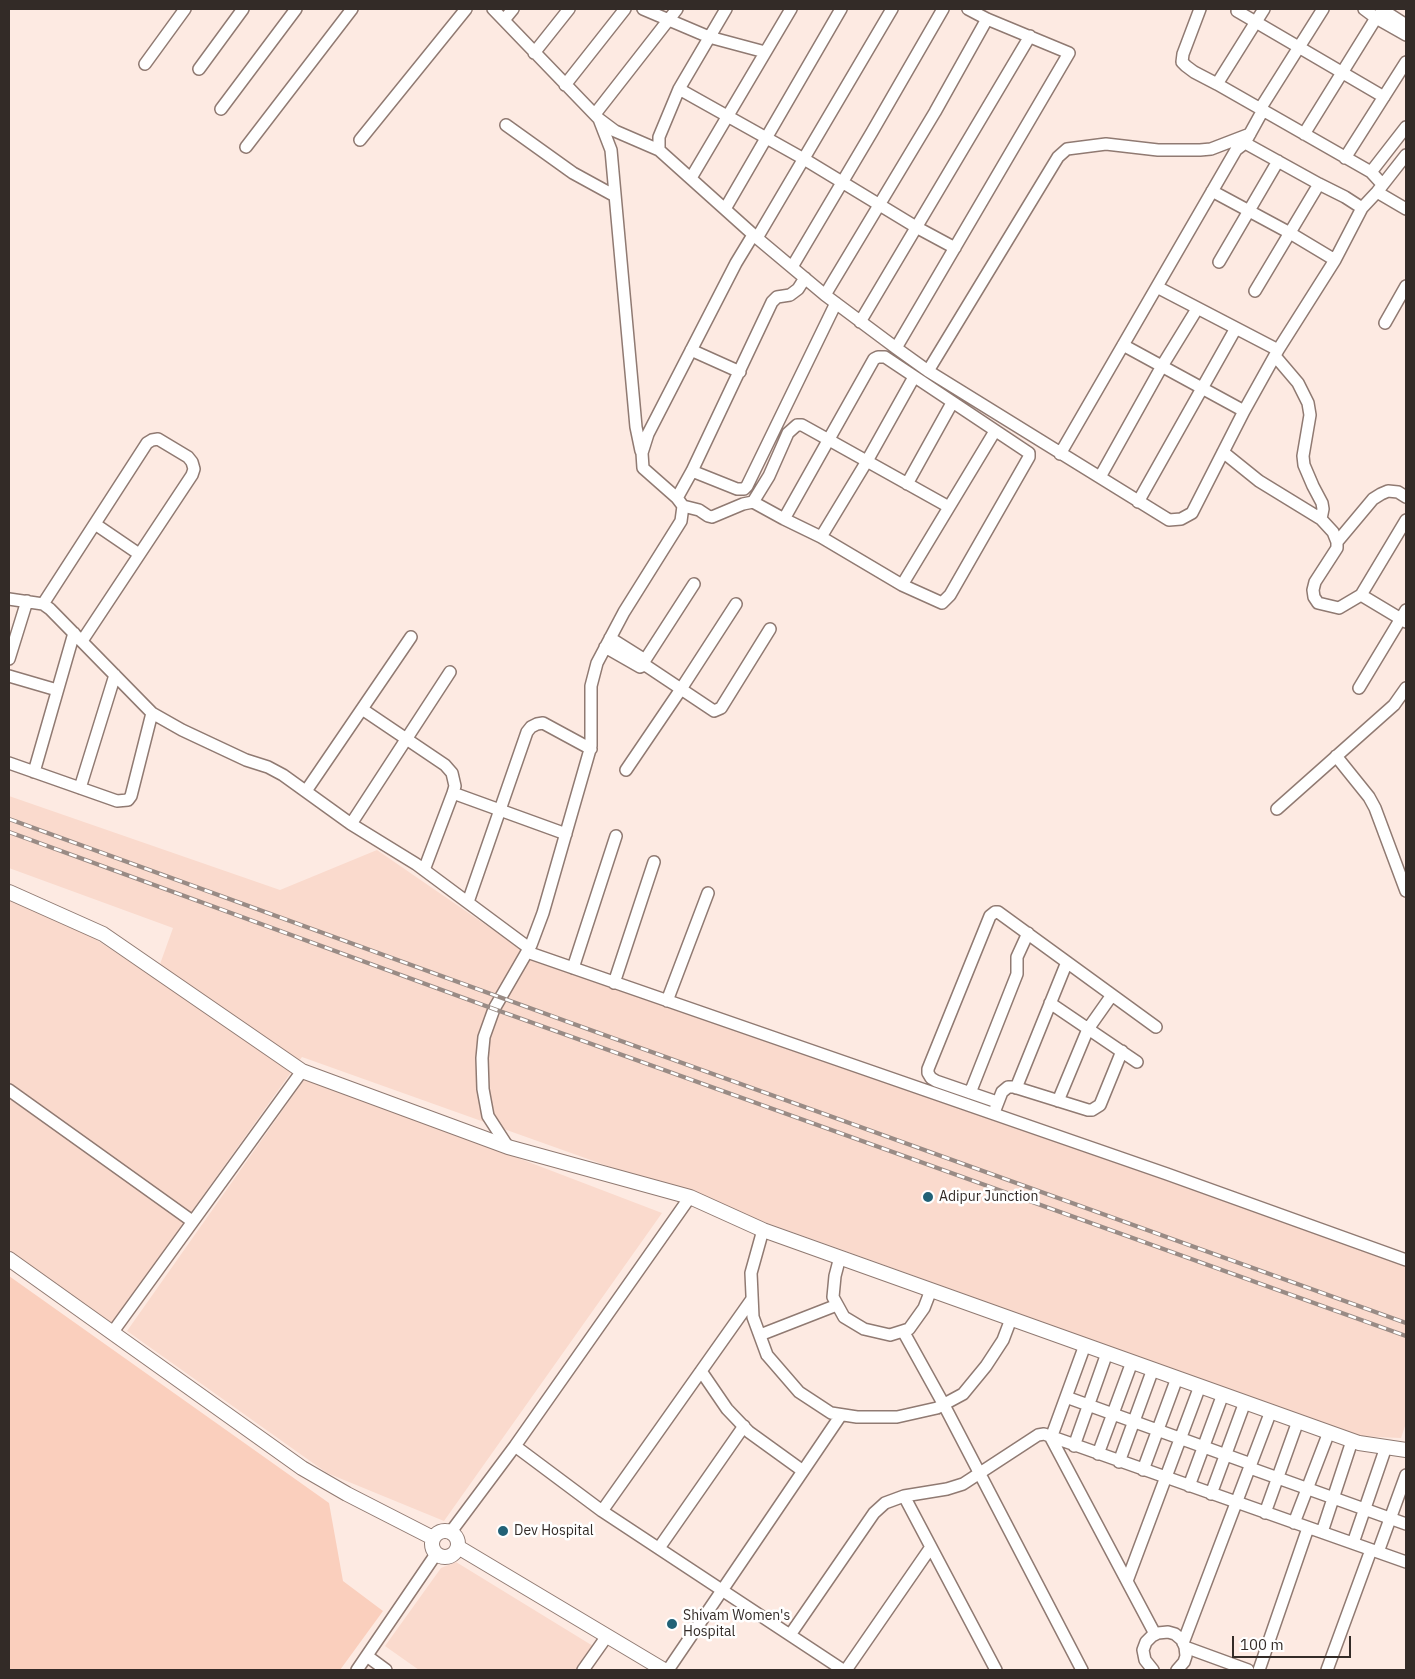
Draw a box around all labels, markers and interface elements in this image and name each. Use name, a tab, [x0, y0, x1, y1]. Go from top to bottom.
place label: Adipur Junction	[939, 1189, 1038, 1205]
marker: Adipur Junction	[921, 1190, 935, 1204]
place label: Dev Hospital	[514, 1523, 594, 1539]
marker: Dev Hospital	[496, 1524, 510, 1538]
place label: Shivam Women's Hospital	[683, 1608, 790, 1640]
marker: Shivam Women's Hospital	[665, 1617, 679, 1631]
scale bar	[1235, 1626, 1354, 1658]
text: 100 m	[1240, 1635, 1284, 1654]

